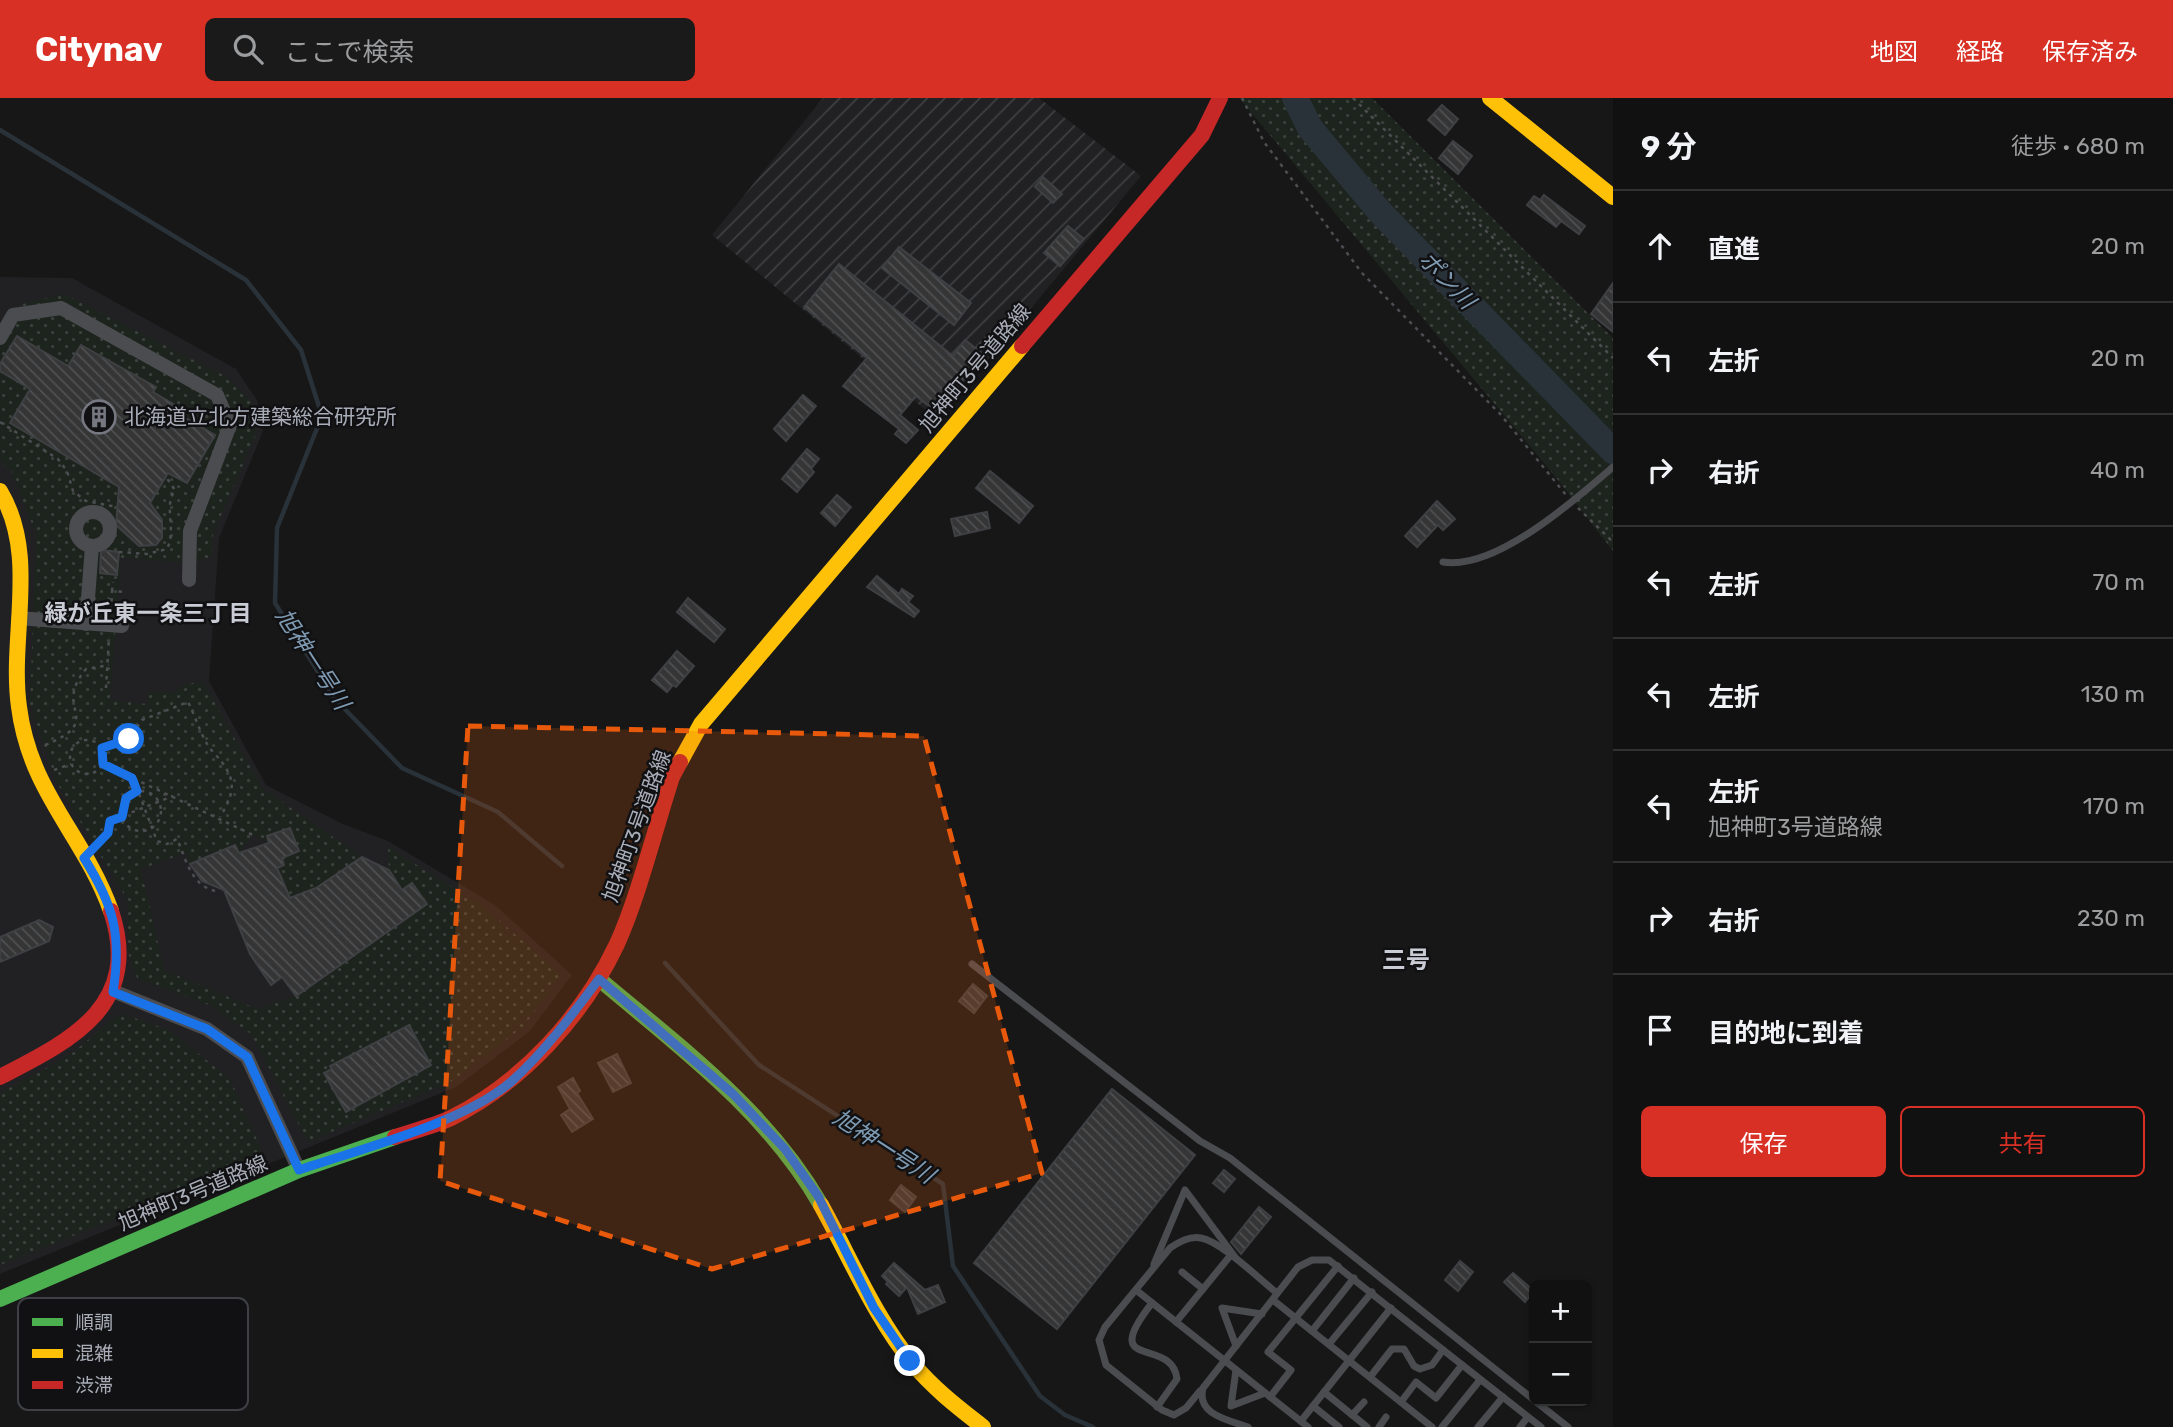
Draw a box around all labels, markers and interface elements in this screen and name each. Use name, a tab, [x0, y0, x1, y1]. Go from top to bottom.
search box	[205, 18, 695, 81]
text: Citynav	[35, 30, 163, 69]
icon: search	[229, 30, 267, 68]
text: ここで検索	[285, 37, 415, 68]
text: 地図	[1870, 38, 1918, 66]
text: 経路	[1956, 38, 2004, 66]
text: 保存済み	[2042, 38, 2138, 66]
text: 9 分	[1641, 129, 1697, 165]
text: 徒歩 · 680 m	[2011, 132, 2145, 160]
icon: ahead	[1641, 227, 1679, 265]
text: 20 m	[2091, 232, 2145, 260]
text: 直進	[1708, 234, 1760, 265]
water label: ポン川	[1413, 245, 1483, 317]
street label: 旭神町3号道路線	[914, 299, 1035, 437]
icon: left	[1641, 339, 1679, 377]
text: 20 m	[2091, 344, 2145, 372]
text: 左折	[1708, 346, 1760, 377]
building icon: 北海道立北方建築総合研究所	[80, 398, 118, 436]
place label: 北海道立北方建築総合研究所	[124, 404, 397, 429]
icon: right	[1641, 451, 1679, 489]
text: 40 m	[2090, 456, 2145, 484]
text: 右折	[1708, 458, 1760, 489]
icon: left	[1641, 563, 1679, 601]
text: 70 m	[2093, 568, 2145, 596]
text: 左折	[1708, 570, 1760, 601]
district label: 緑が丘東一条三丁目	[45, 599, 252, 627]
water label: 旭神一号川	[270, 603, 358, 717]
icon: left	[1641, 675, 1679, 713]
text: 130 m	[2081, 680, 2145, 708]
text: 左折	[1708, 682, 1760, 713]
route start	[113, 723, 144, 754]
street label: 旭神町3号道路線	[597, 747, 676, 905]
text: 左折	[1708, 777, 1760, 808]
icon: left	[1641, 787, 1679, 825]
text: 170 m	[2083, 792, 2145, 820]
text: 旭神町3号道路線	[1708, 813, 1883, 841]
icon: right	[1641, 899, 1679, 937]
text: 230 m	[2077, 904, 2145, 932]
text: 右折	[1708, 906, 1760, 937]
district label: 三号	[1382, 946, 1430, 974]
icon: arrive	[1641, 1011, 1679, 1049]
text: 目的地に到着	[1708, 1018, 1864, 1049]
water label: 旭神一号川	[828, 1103, 942, 1191]
button: 保存	[1641, 1106, 1886, 1177]
button: 共有	[1900, 1106, 2145, 1177]
street label: 旭神町3号道路線	[114, 1150, 271, 1235]
map controls	[1529, 1280, 1592, 1406]
button: +	[1529, 1280, 1592, 1343]
legend	[18, 1298, 248, 1410]
text: 順調	[75, 1311, 113, 1334]
text: 混雑	[75, 1342, 113, 1365]
button: −	[1529, 1343, 1592, 1406]
route end	[894, 1345, 925, 1376]
text: 渋滞	[75, 1374, 113, 1397]

